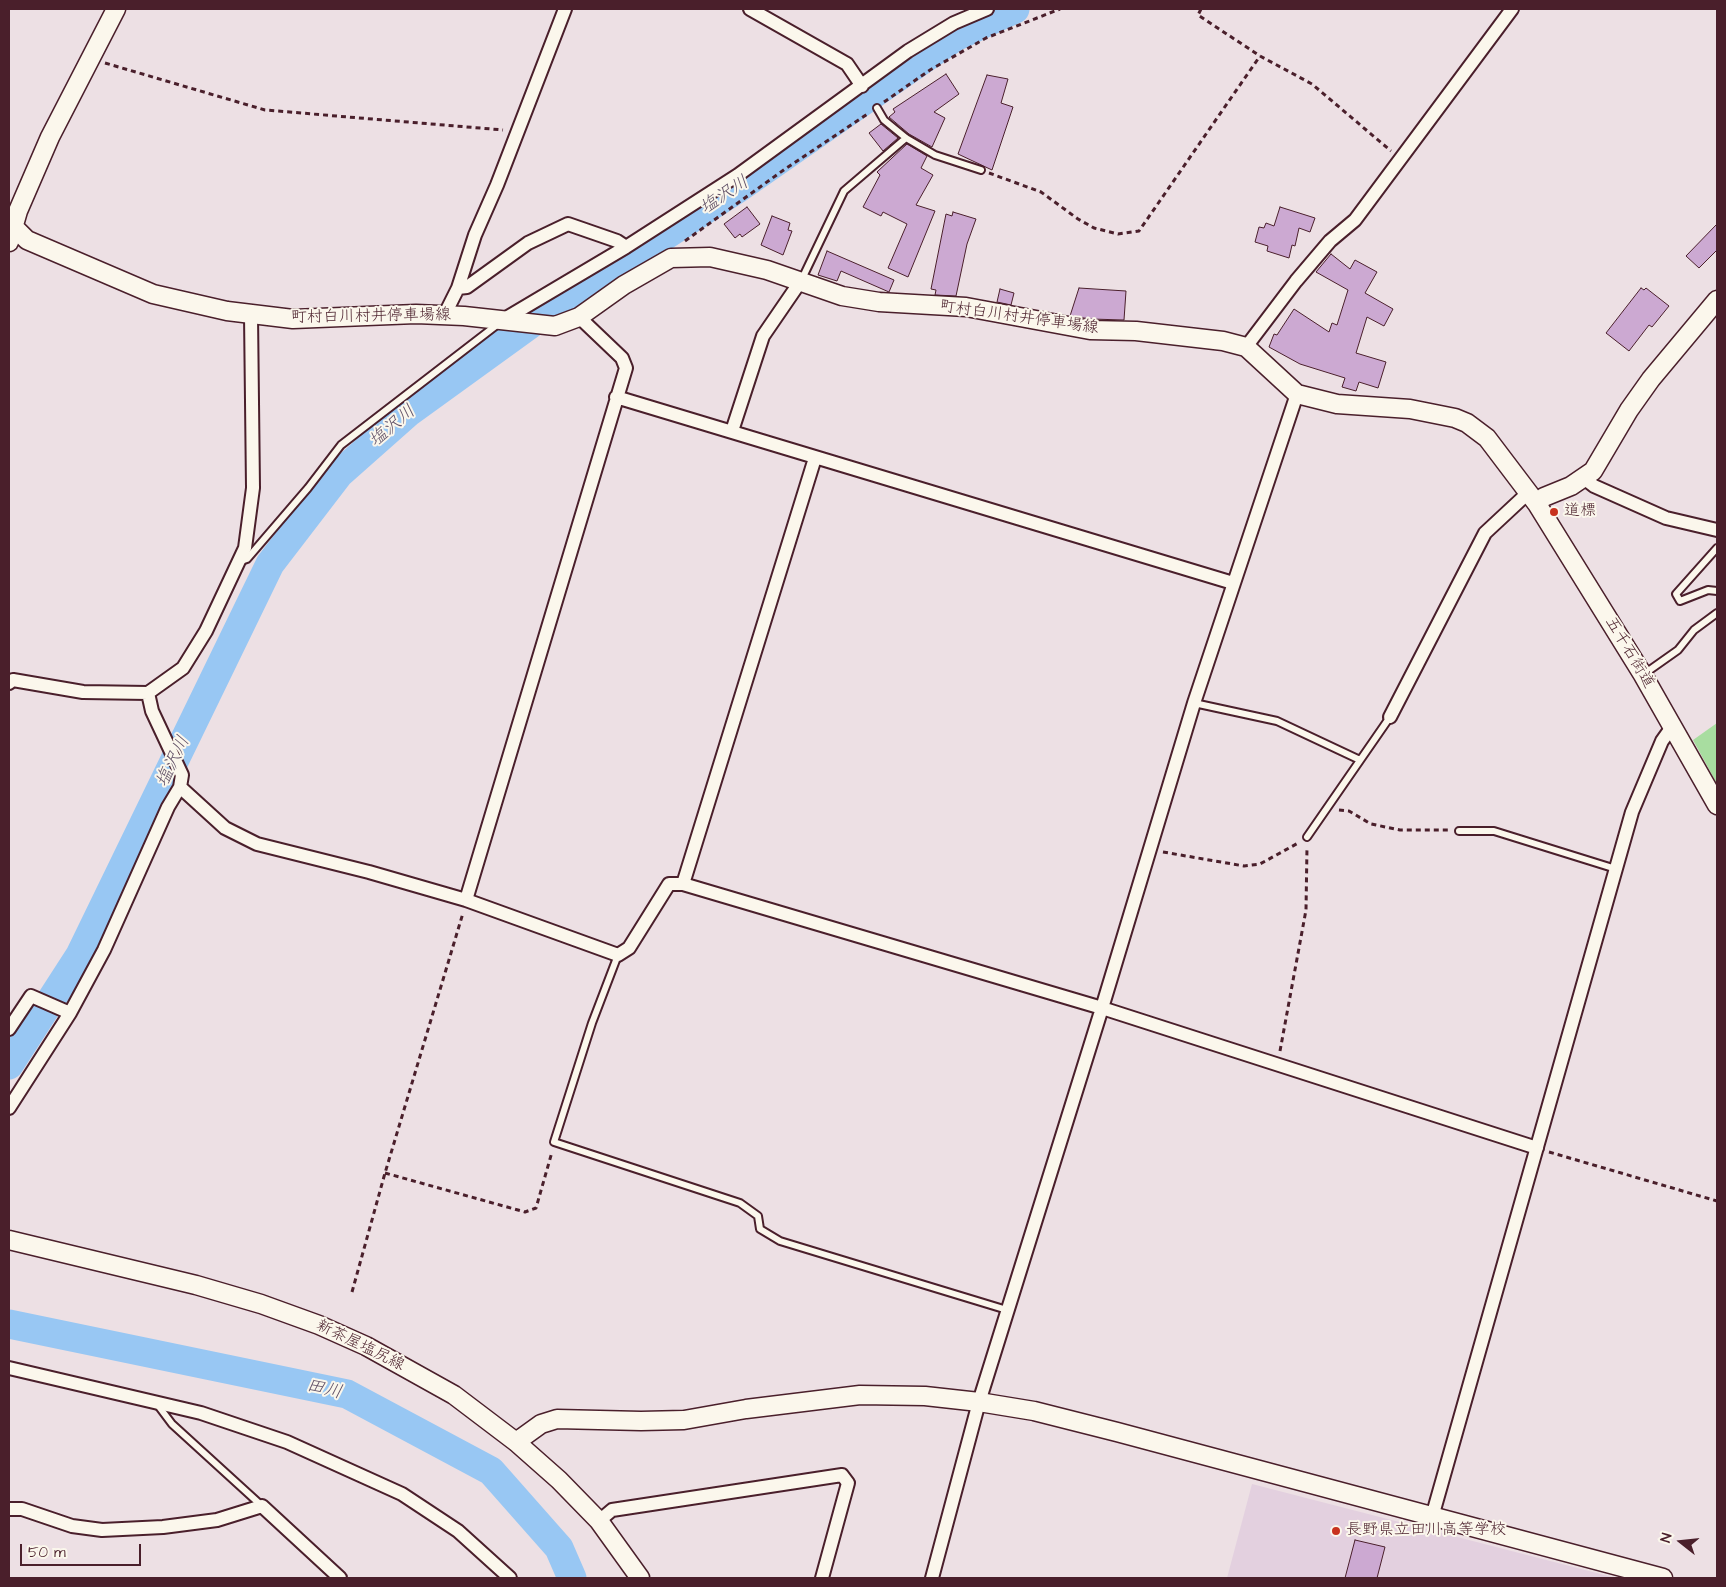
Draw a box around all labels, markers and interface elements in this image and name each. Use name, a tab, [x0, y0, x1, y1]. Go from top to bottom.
water label: 塩沢川	[696, 172, 754, 220]
street label: 町村白川村井停車場線	[938, 297, 1100, 339]
street label: 町村白川村井停車場線	[291, 306, 451, 328]
water label: 塩沢川	[365, 401, 421, 453]
place label: 道標	[1564, 502, 1596, 522]
marker: 道標	[1548, 506, 1560, 518]
street label: 五千石街道	[1600, 614, 1658, 692]
water label: 塩沢川	[152, 733, 196, 791]
street label: 新茶屋塩尻線	[313, 1316, 407, 1376]
water label: 田川	[304, 1375, 344, 1405]
north arrow	[1656, 1517, 1706, 1567]
place label: 長野県立田川高等学校	[1346, 1521, 1506, 1541]
marker: 長野県立田川高等学校	[1330, 1525, 1342, 1537]
text: N	[1656, 1531, 1677, 1545]
scale bar	[22, 1534, 144, 1566]
text: 50 m	[28, 1542, 66, 1563]

